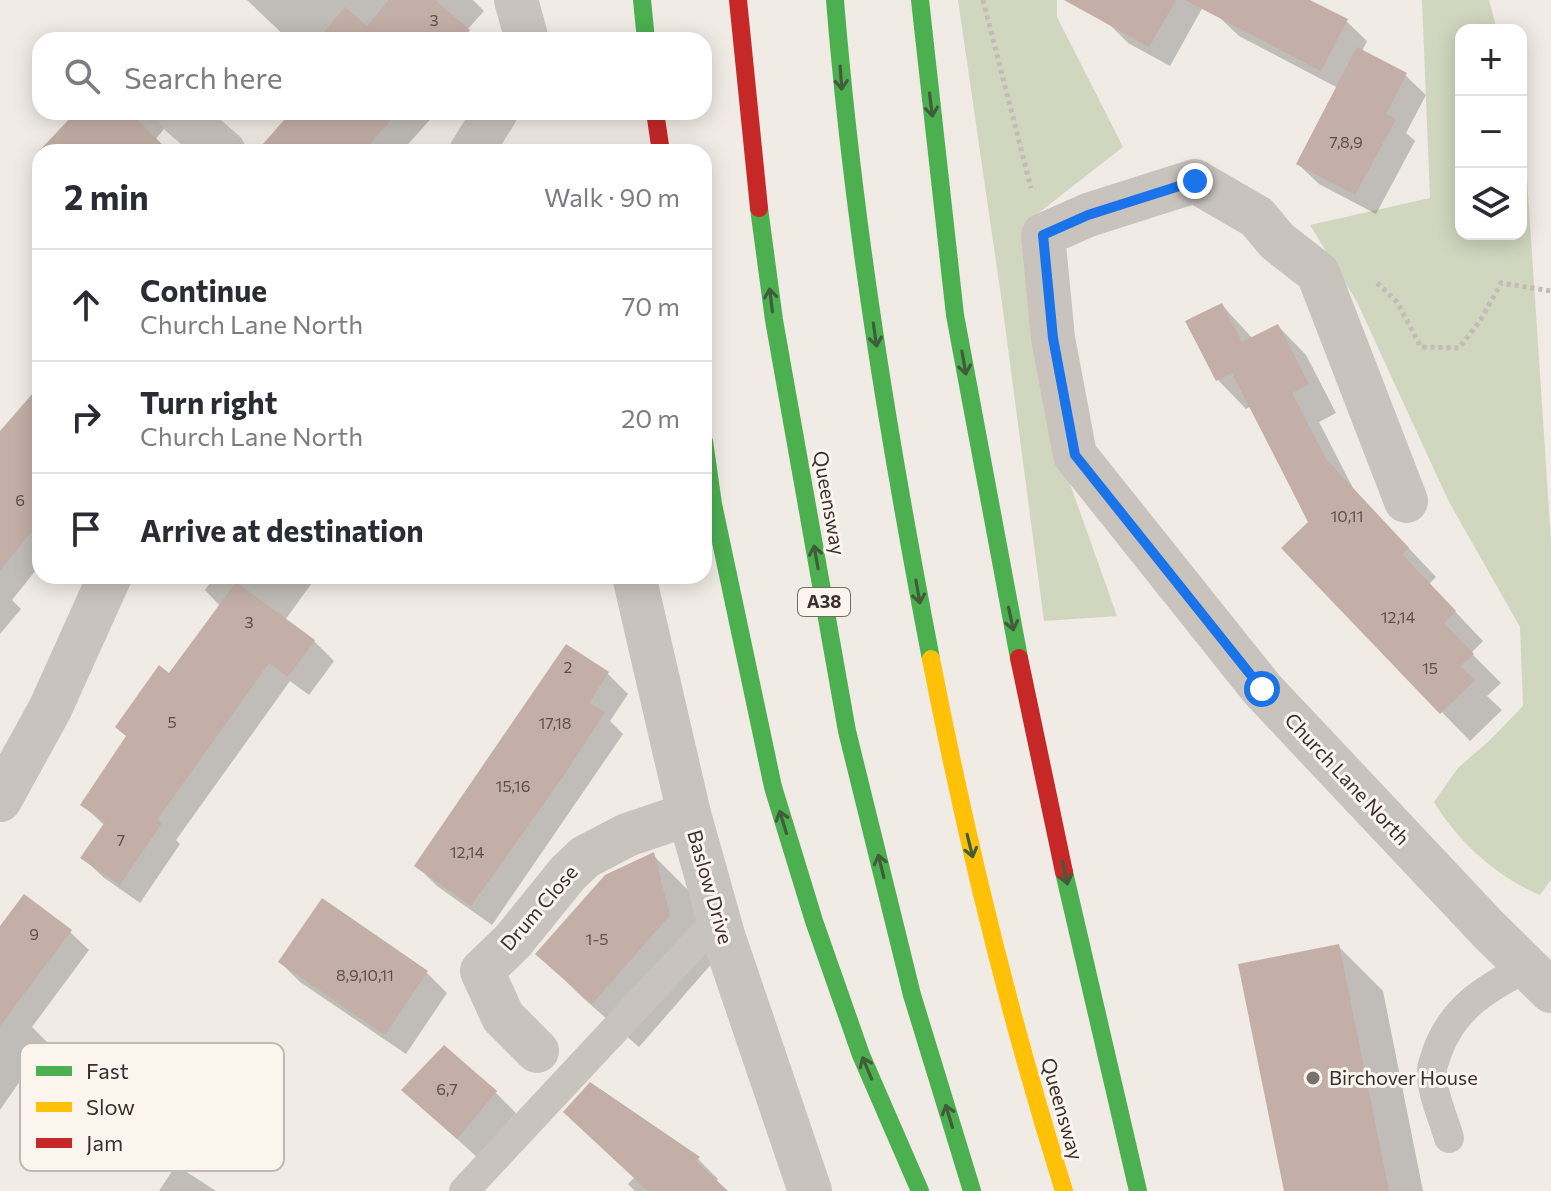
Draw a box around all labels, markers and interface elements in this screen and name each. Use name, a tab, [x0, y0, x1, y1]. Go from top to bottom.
house number: 3	[429, 10, 439, 29]
map controls	[1455, 24, 1527, 240]
button: +	[1455, 24, 1527, 96]
search box	[32, 32, 712, 120]
icon: search	[60, 54, 104, 98]
text: Search here	[124, 58, 283, 95]
one-way arrow	[834, 64, 849, 91]
one-way arrow	[924, 91, 939, 118]
button: −	[1455, 96, 1527, 168]
house number: 7,8,9	[1329, 132, 1363, 151]
route end	[1177, 163, 1213, 199]
button: layers	[1455, 168, 1527, 240]
text: 2 min	[64, 175, 149, 217]
text: Walk · 90 m	[544, 181, 680, 212]
text: Continue	[140, 271, 267, 308]
icon: ahead	[64, 283, 108, 327]
one-way arrow	[763, 288, 778, 314]
text: 70 m	[622, 290, 680, 321]
text: Church Lane North	[140, 308, 363, 339]
one-way arrow	[868, 322, 883, 348]
one-way arrow	[957, 350, 972, 375]
text: Turn right	[140, 383, 277, 420]
icon: right	[64, 395, 108, 439]
text: 20 m	[621, 402, 680, 433]
text: Church Lane North	[140, 420, 363, 451]
street label: Queensway	[809, 449, 851, 557]
house number: 6	[15, 490, 25, 509]
house number: 10,11	[1330, 506, 1364, 525]
icon: arrive	[64, 507, 108, 551]
text: Arrive at destination	[140, 511, 424, 548]
one-way arrow	[808, 544, 823, 570]
one-way arrow	[911, 579, 926, 604]
road number: A38	[798, 588, 850, 616]
one-way arrow	[1004, 606, 1019, 631]
house number: 12,14	[1381, 607, 1416, 626]
house number: 3	[244, 612, 254, 631]
house number: 2	[564, 657, 573, 676]
house number: 15	[1422, 658, 1438, 677]
route start	[1244, 671, 1280, 707]
street label: Church Lane North	[1280, 707, 1415, 849]
house number: 5	[167, 712, 177, 731]
house number: 17,18	[538, 713, 572, 732]
house number: 15,16	[496, 776, 530, 795]
one-way arrow	[775, 810, 790, 835]
street label: Baslow Drive	[683, 827, 739, 946]
house number: 7	[117, 830, 125, 849]
one-way arrow	[964, 833, 979, 859]
house number: 12,14	[450, 842, 485, 861]
one-way arrow	[872, 853, 887, 879]
street label: Drum Close	[495, 860, 582, 955]
one-way arrow	[1058, 860, 1073, 886]
house number: 9	[29, 924, 39, 943]
house number: 1-5	[586, 929, 608, 948]
house number: 8,9,10,11	[336, 965, 394, 984]
legend	[20, 1043, 284, 1171]
street label: Queensway	[1037, 1055, 1089, 1163]
one-way arrow	[859, 1056, 874, 1080]
text: Fast	[86, 1057, 129, 1084]
place label: Birchover House	[1329, 1065, 1478, 1089]
marker: Birchover House	[1304, 1069, 1322, 1087]
house number: 6,7	[436, 1079, 458, 1098]
text: Slow	[86, 1093, 135, 1120]
one-way arrow	[941, 1104, 956, 1130]
text: Jam	[86, 1129, 123, 1156]

